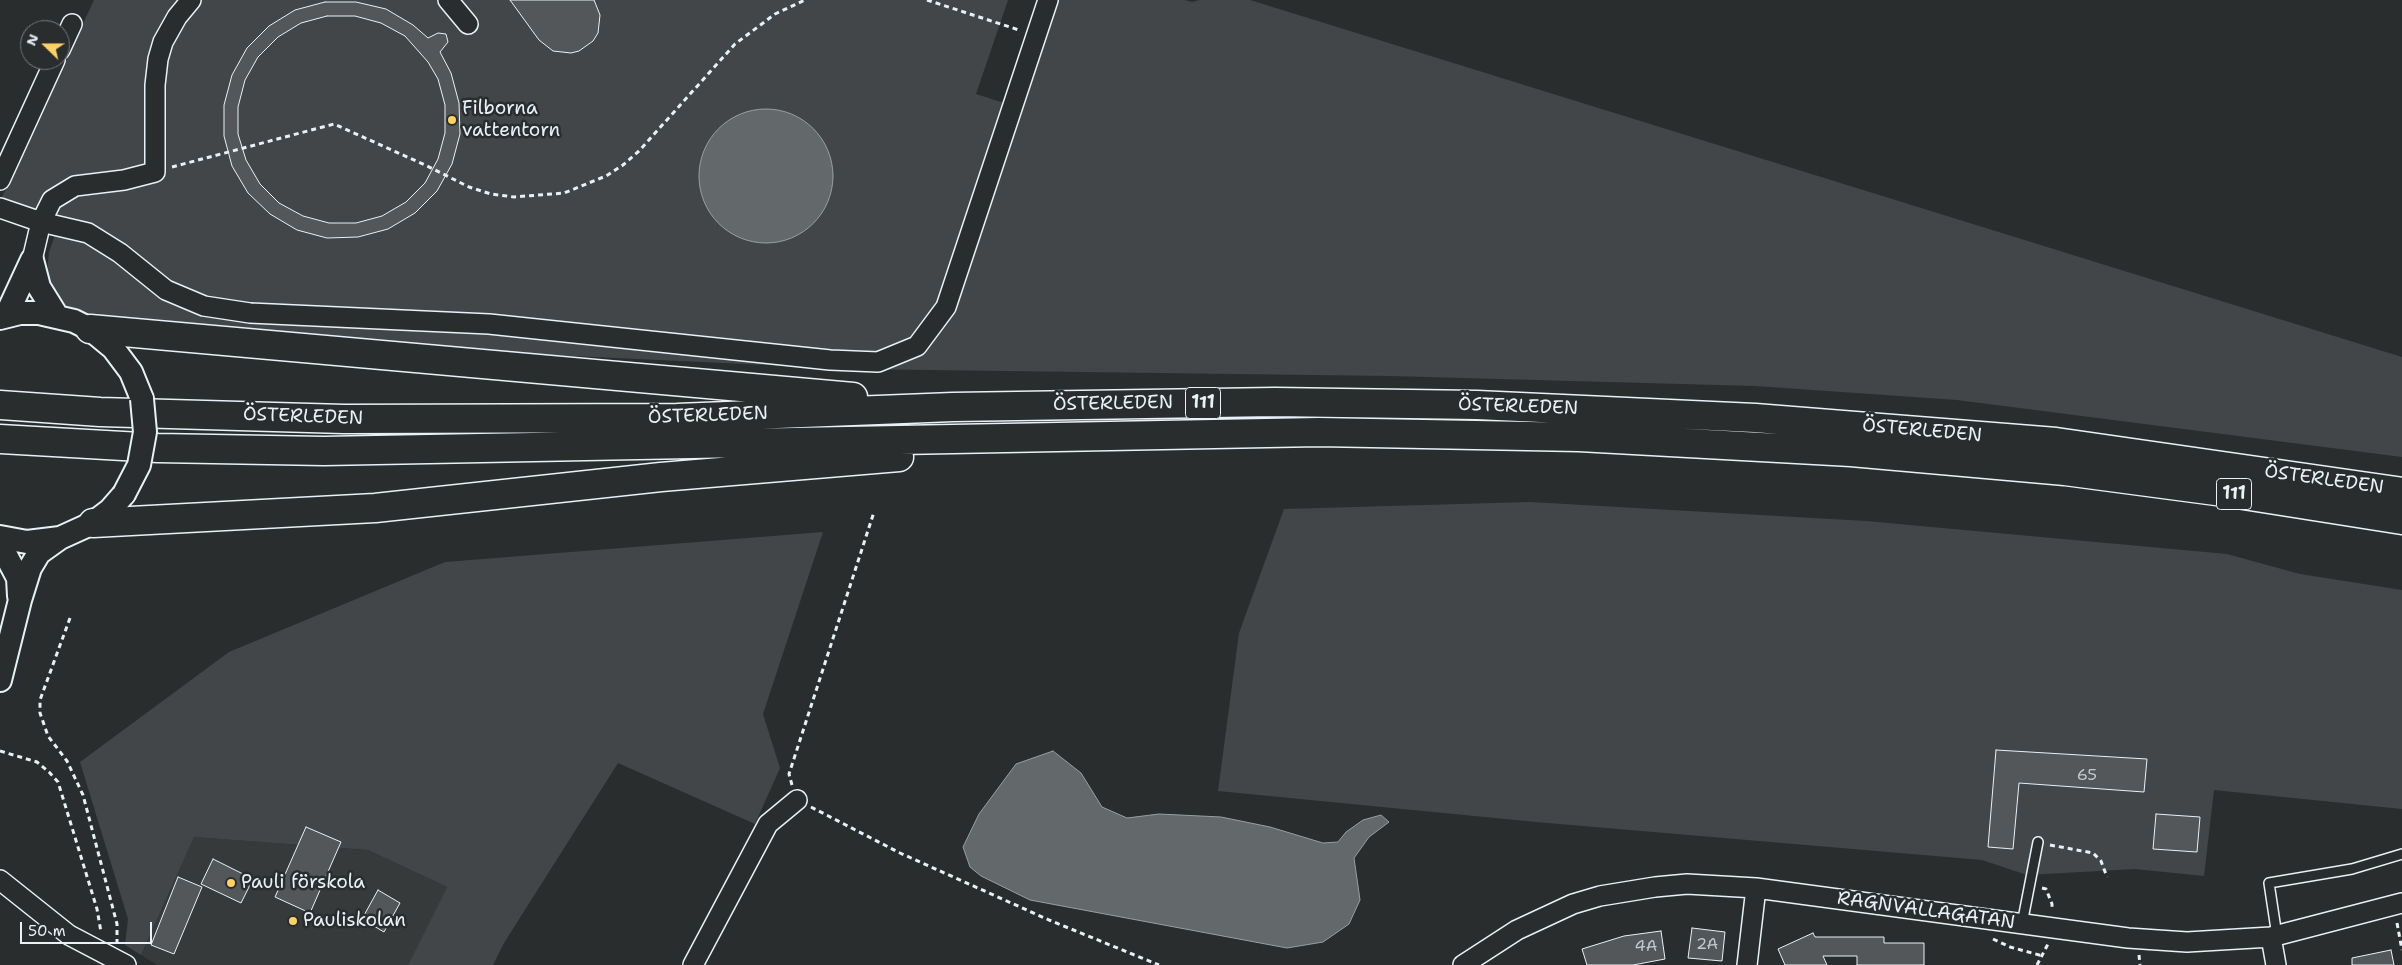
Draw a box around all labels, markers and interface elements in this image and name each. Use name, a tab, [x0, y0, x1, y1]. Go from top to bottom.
north arrow	[20, 20, 70, 70]
text: N	[22, 31, 42, 48]
place label: Filborna vattentorn	[462, 98, 560, 142]
marker: Filborna vattentorn	[446, 114, 458, 126]
road number: 111	[1186, 388, 1220, 418]
street label: ÖSTERLEDEN	[1053, 392, 1173, 416]
street label: ÖSTERLEDEN	[1458, 394, 1578, 420]
street label: ÖSTERLEDEN	[648, 403, 768, 429]
street label: ÖSTERLEDEN	[243, 404, 363, 430]
street label: ÖSTERLEDEN	[1861, 414, 1983, 448]
street label: ÖSTERLEDEN	[2263, 460, 2385, 500]
road number: 111	[2216, 478, 2252, 509]
house number: 65	[2077, 766, 2097, 786]
place label: Pauli förskola	[241, 872, 365, 894]
marker: Pauli förskola	[225, 877, 237, 889]
street label: RAGNVALLAGATAN	[1836, 887, 2016, 935]
place label: Pauliskolan	[303, 910, 406, 932]
scale bar	[22, 912, 155, 944]
marker: Pauliskolan	[287, 915, 299, 927]
text: 50 m	[28, 921, 66, 941]
house number: 2A	[1696, 935, 1718, 955]
house number: 4A	[1635, 937, 1657, 957]

